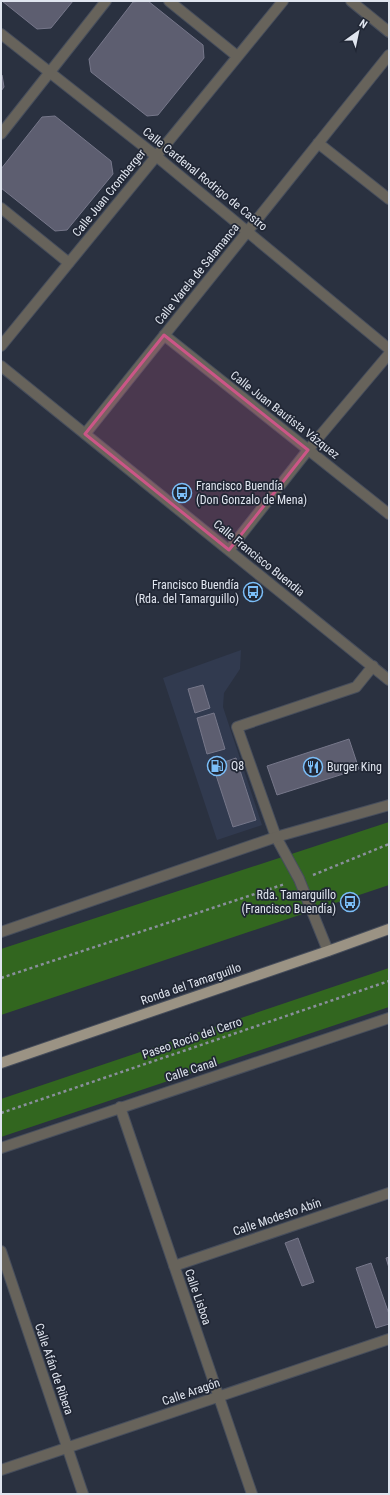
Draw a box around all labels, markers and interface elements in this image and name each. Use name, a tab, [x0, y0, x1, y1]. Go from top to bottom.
north arrow	[338, 12, 378, 52]
text: N	[357, 17, 370, 31]
street label: Calle Cardenal Rodrigo de Castro	[140, 124, 270, 234]
street label: Calle Juan Cromberger	[70, 146, 149, 239]
street label: Calle Varela de Salamanca	[152, 221, 242, 327]
street label: Calle Juan Bautista Vázquez	[228, 368, 342, 462]
place label: Francisco Buendía (Don Gonzalo de Mena)	[196, 479, 307, 507]
bus stop icon: Francisco Buendía (Don Gonzalo de Mena)	[171, 482, 193, 504]
street label: Calle Francisco Buendia	[211, 517, 308, 599]
place label: Francisco Buendía (Rda. del Tamarguillo)	[135, 578, 239, 606]
bus stop icon: Francisco Buendía (Rda. del Tamarguillo)	[242, 581, 264, 603]
fuel station icon: Q8	[206, 755, 228, 777]
restaurant icon: Burger King	[302, 756, 324, 778]
place label: Q8	[231, 759, 244, 773]
place label: Burger King	[327, 760, 382, 774]
place label: Rda. Tamarguillo (Francisco Buendía)	[241, 888, 336, 916]
bus stop icon: Rda. Tamarguillo (Francisco Buendía)	[339, 891, 361, 913]
street label: Ronda del Tamarguillo	[139, 960, 243, 1008]
street label: Paseo Rocío del Cerro	[140, 1014, 244, 1062]
street label: Calle Canal	[163, 1055, 219, 1085]
street label: Calle Modesto Abín	[231, 1195, 323, 1239]
street label: Calle Lisboa	[182, 1267, 214, 1327]
street label: Calle Afán de Ribera	[32, 1322, 76, 1417]
street label: Calle Aragón	[160, 1376, 222, 1408]

